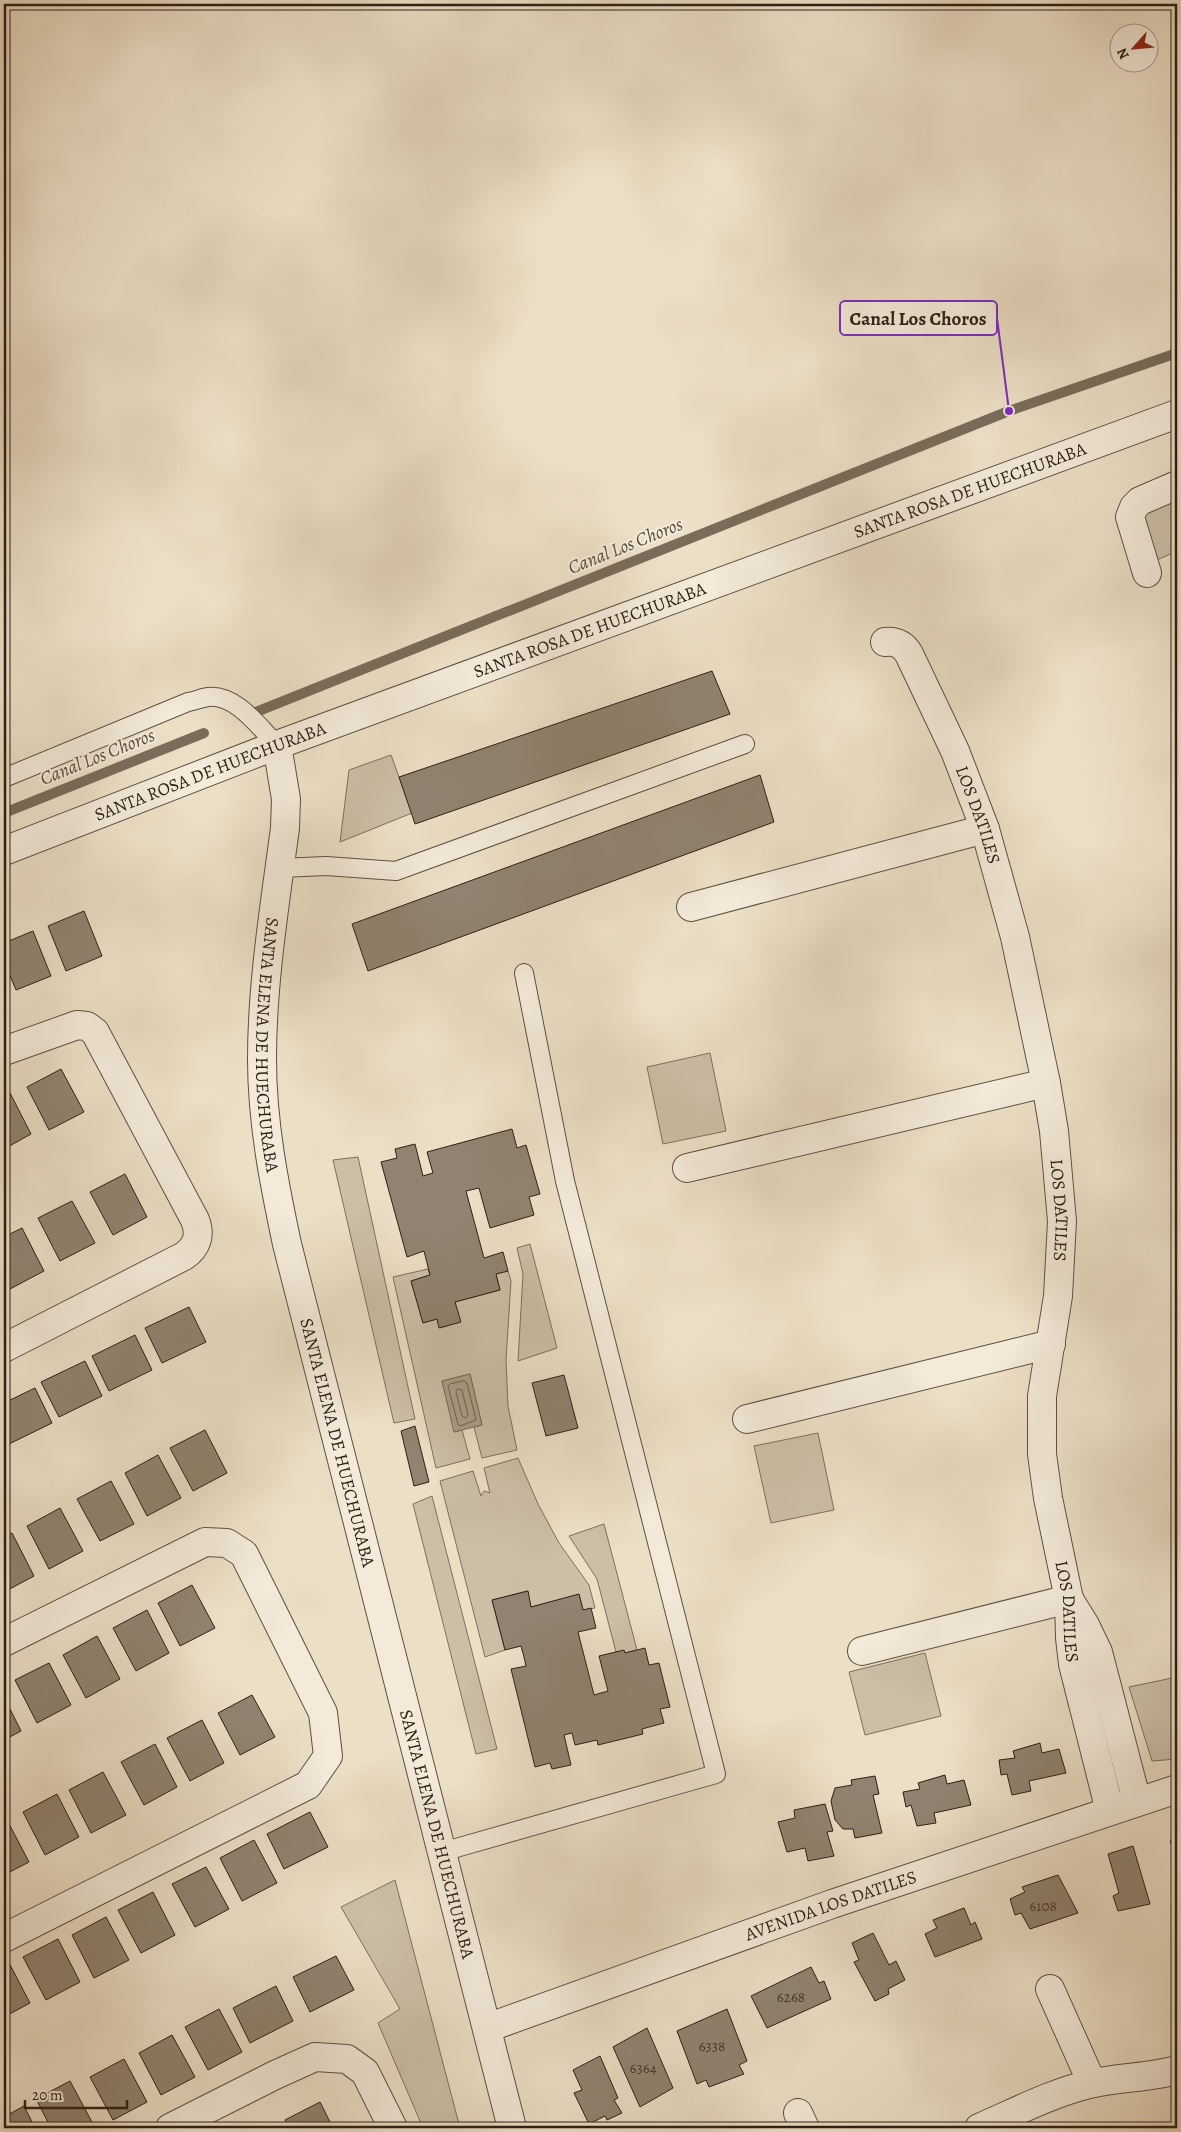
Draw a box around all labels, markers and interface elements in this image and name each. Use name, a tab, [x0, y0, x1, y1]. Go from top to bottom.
north arrow	[1108, 22, 1158, 72]
text: N	[1112, 45, 1134, 63]
callout: Canal Los Choros	[840, 301, 997, 335]
text: Canal Los Choros	[849, 306, 987, 332]
street label: SANTA ROSA DE HUECHURABA	[850, 436, 1090, 544]
water label: Canal Los Choros	[564, 511, 687, 581]
street label: SANTA ROSA DE HUECHURABA	[470, 576, 710, 684]
street label: SANTA ROSA DE HUECHURABA	[91, 716, 330, 827]
water label: Canal Los Choros	[36, 722, 159, 792]
street label: LOS DATILES	[950, 762, 1006, 867]
street label: SANTA ELENA DE HUECHURABA	[250, 916, 285, 1175]
street label: LOS DATILES	[1045, 1158, 1074, 1262]
street label: SANTA ELENA DE HUECHURABA	[294, 1316, 381, 1570]
street label: LOS DATILES	[1049, 1558, 1085, 1664]
street label: SANTA ELENA DE HUECHURABA	[394, 1707, 481, 1962]
street label: AVENIDA LOS DATILES	[741, 1865, 920, 1947]
house number: 6108	[1029, 1896, 1057, 1916]
house number: 6268	[777, 1987, 805, 2007]
house number: 6338	[699, 2036, 725, 2056]
house number: 6364	[630, 2058, 657, 2078]
scale bar	[25, 2077, 128, 2109]
text: 20 m	[32, 2085, 63, 2105]

